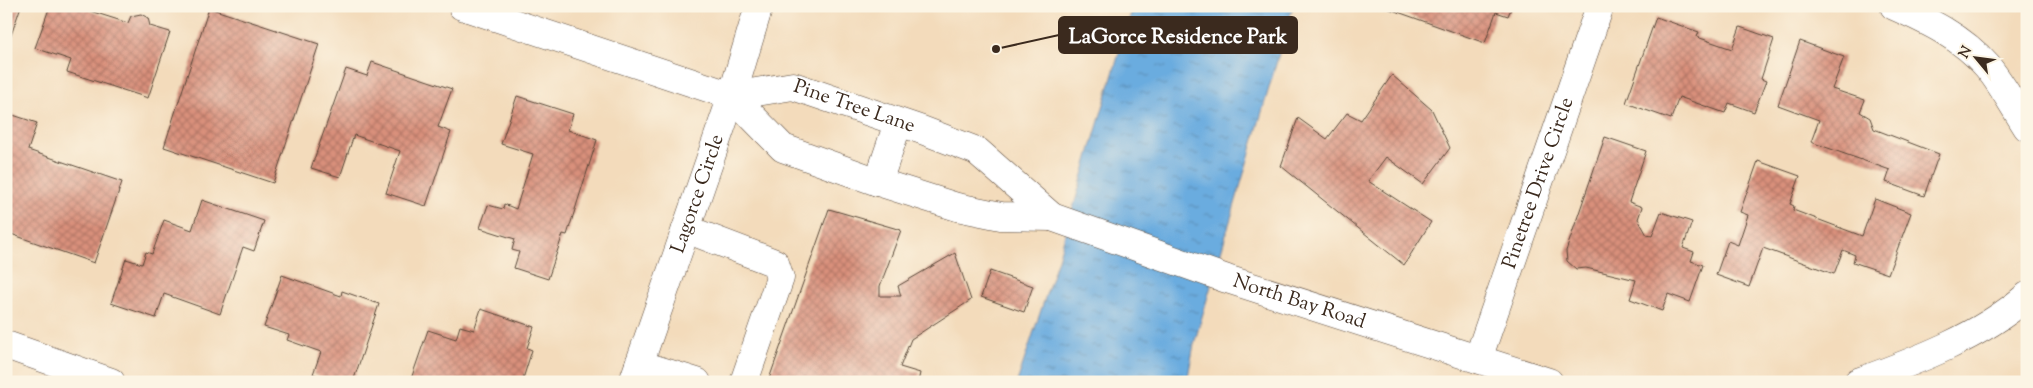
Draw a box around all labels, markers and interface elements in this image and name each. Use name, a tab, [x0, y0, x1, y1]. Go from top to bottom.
callout: LaGorce Residence Park	[1059, 17, 1297, 53]
text: LaGorce Residence Park	[1069, 23, 1288, 53]
north arrow	[1950, 32, 2000, 82]
text: N	[1955, 43, 1978, 62]
street label: Pine Tree Lane	[789, 73, 919, 141]
street label: Pinetree Drive Circle	[1496, 93, 1582, 273]
street label: Lagorce Circle	[664, 130, 732, 257]
street label: North Bay Road	[1229, 267, 1369, 337]

